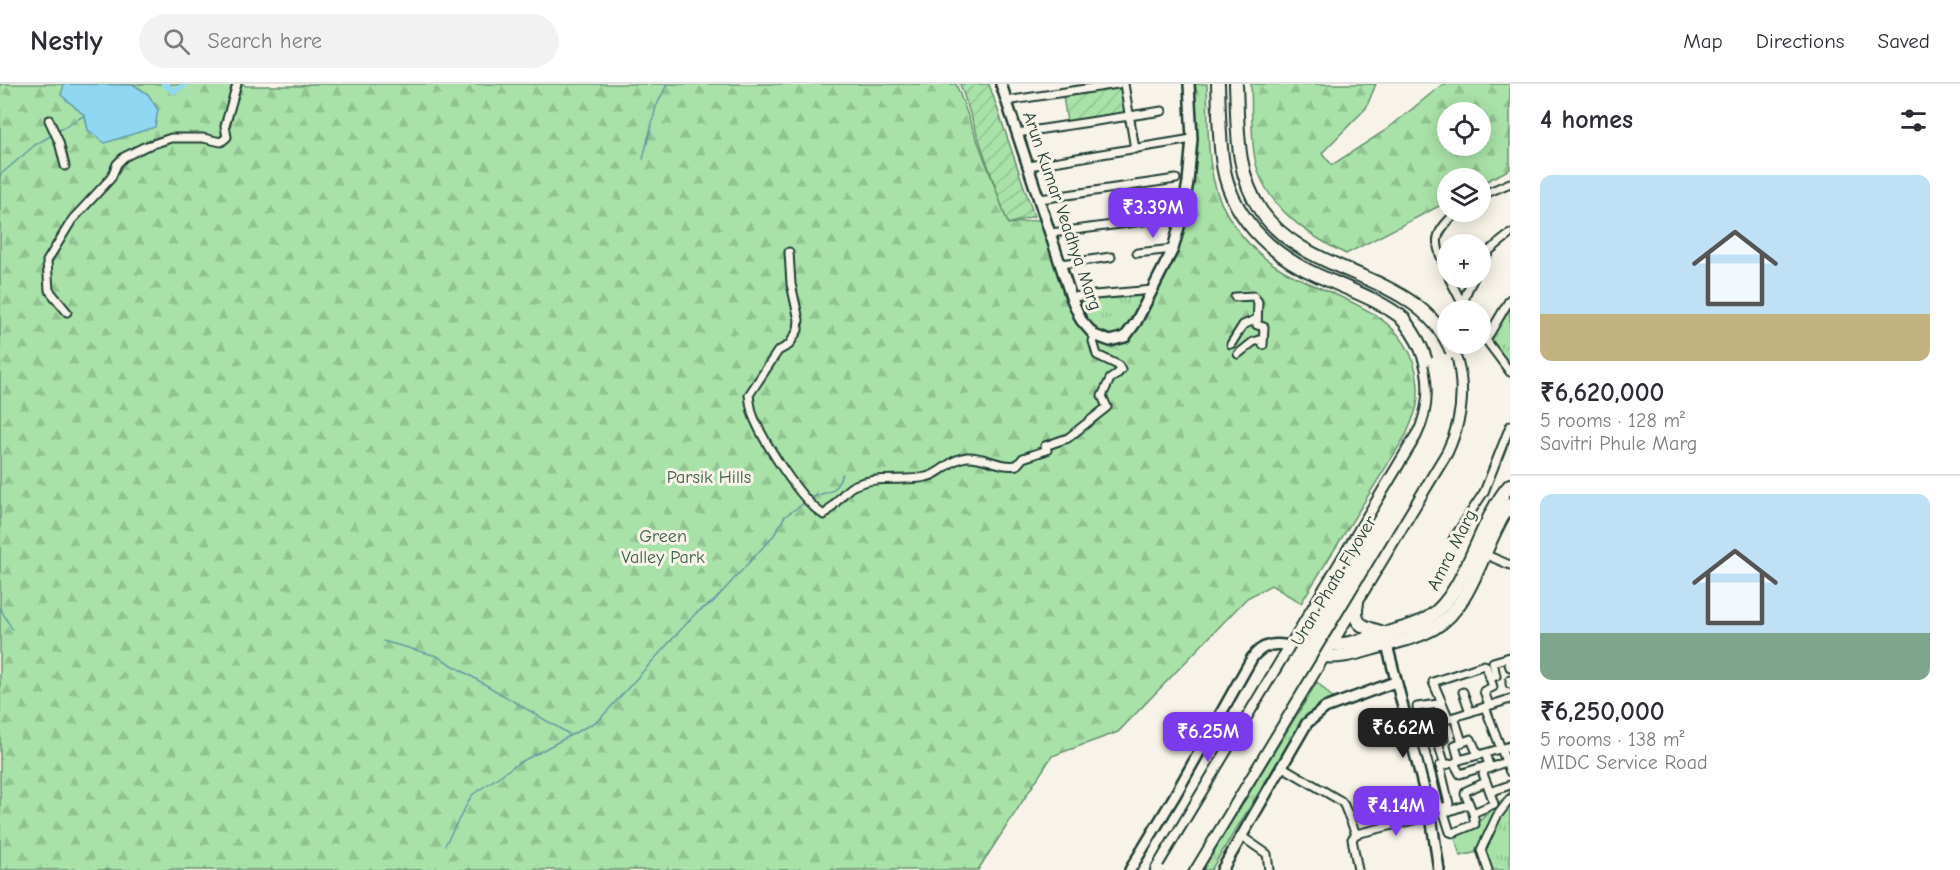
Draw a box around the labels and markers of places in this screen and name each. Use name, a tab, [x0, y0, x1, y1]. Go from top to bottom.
pin: ₹3.39M	[1104, 188, 1202, 239]
pin: ₹6.62M	[1354, 708, 1452, 759]
pin: ₹6.25M	[1159, 712, 1257, 763]
pin: ₹4.14M	[1347, 786, 1445, 837]

